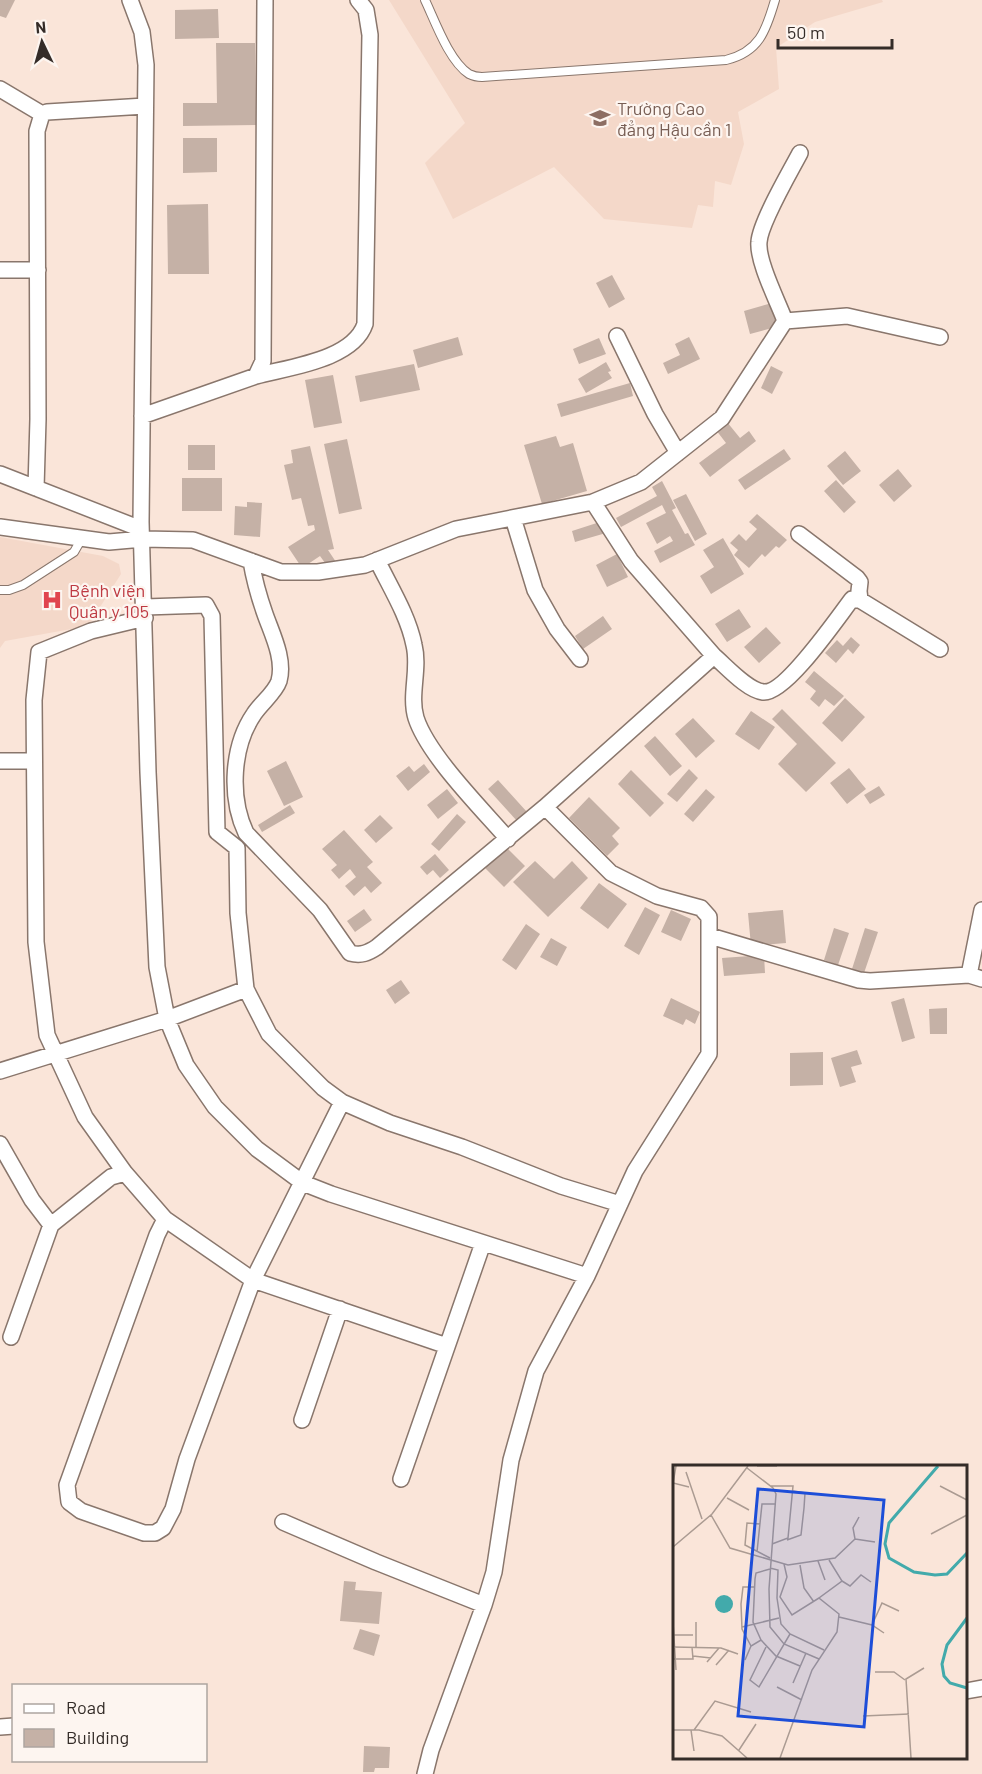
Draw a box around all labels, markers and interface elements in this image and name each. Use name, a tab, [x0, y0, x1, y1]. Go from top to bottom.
north arrow	[12, 12, 72, 72]
scale bar	[778, 12, 892, 50]
text: N	[35, 17, 47, 36]
text: 50 m	[787, 21, 825, 43]
place label: Trường Cao đẳng Hậu cần 1	[617, 97, 731, 140]
school or university icon: Trường Cao đẳng Hậu cần 1	[588, 106, 612, 130]
place label: Bệnh viện Quân y 105	[69, 579, 149, 622]
hospital icon: Bệnh viện Quân y 105	[40, 588, 64, 612]
inset map	[673, 1465, 967, 1759]
legend	[12, 1684, 207, 1762]
text: Road	[66, 1696, 106, 1718]
text: Building	[66, 1726, 129, 1748]

